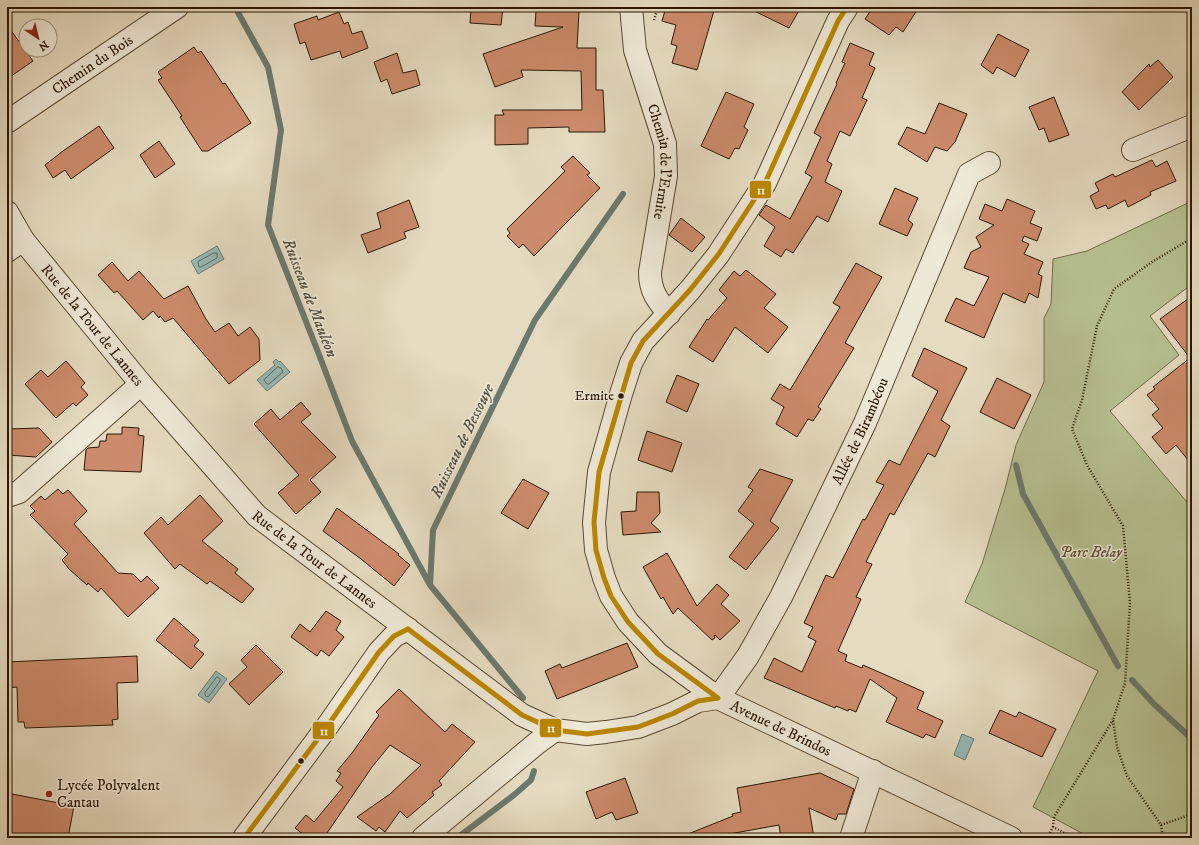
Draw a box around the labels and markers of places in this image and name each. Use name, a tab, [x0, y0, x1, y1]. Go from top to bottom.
place label: Ermite	[575, 387, 614, 405]
marker: Ermite	[616, 391, 626, 401]
unlabelled marker	[296, 756, 306, 766]
place label: Lycée Polyvalent Cantau	[57, 776, 160, 812]
marker: Lycée Polyvalent Cantau	[44, 789, 54, 799]

